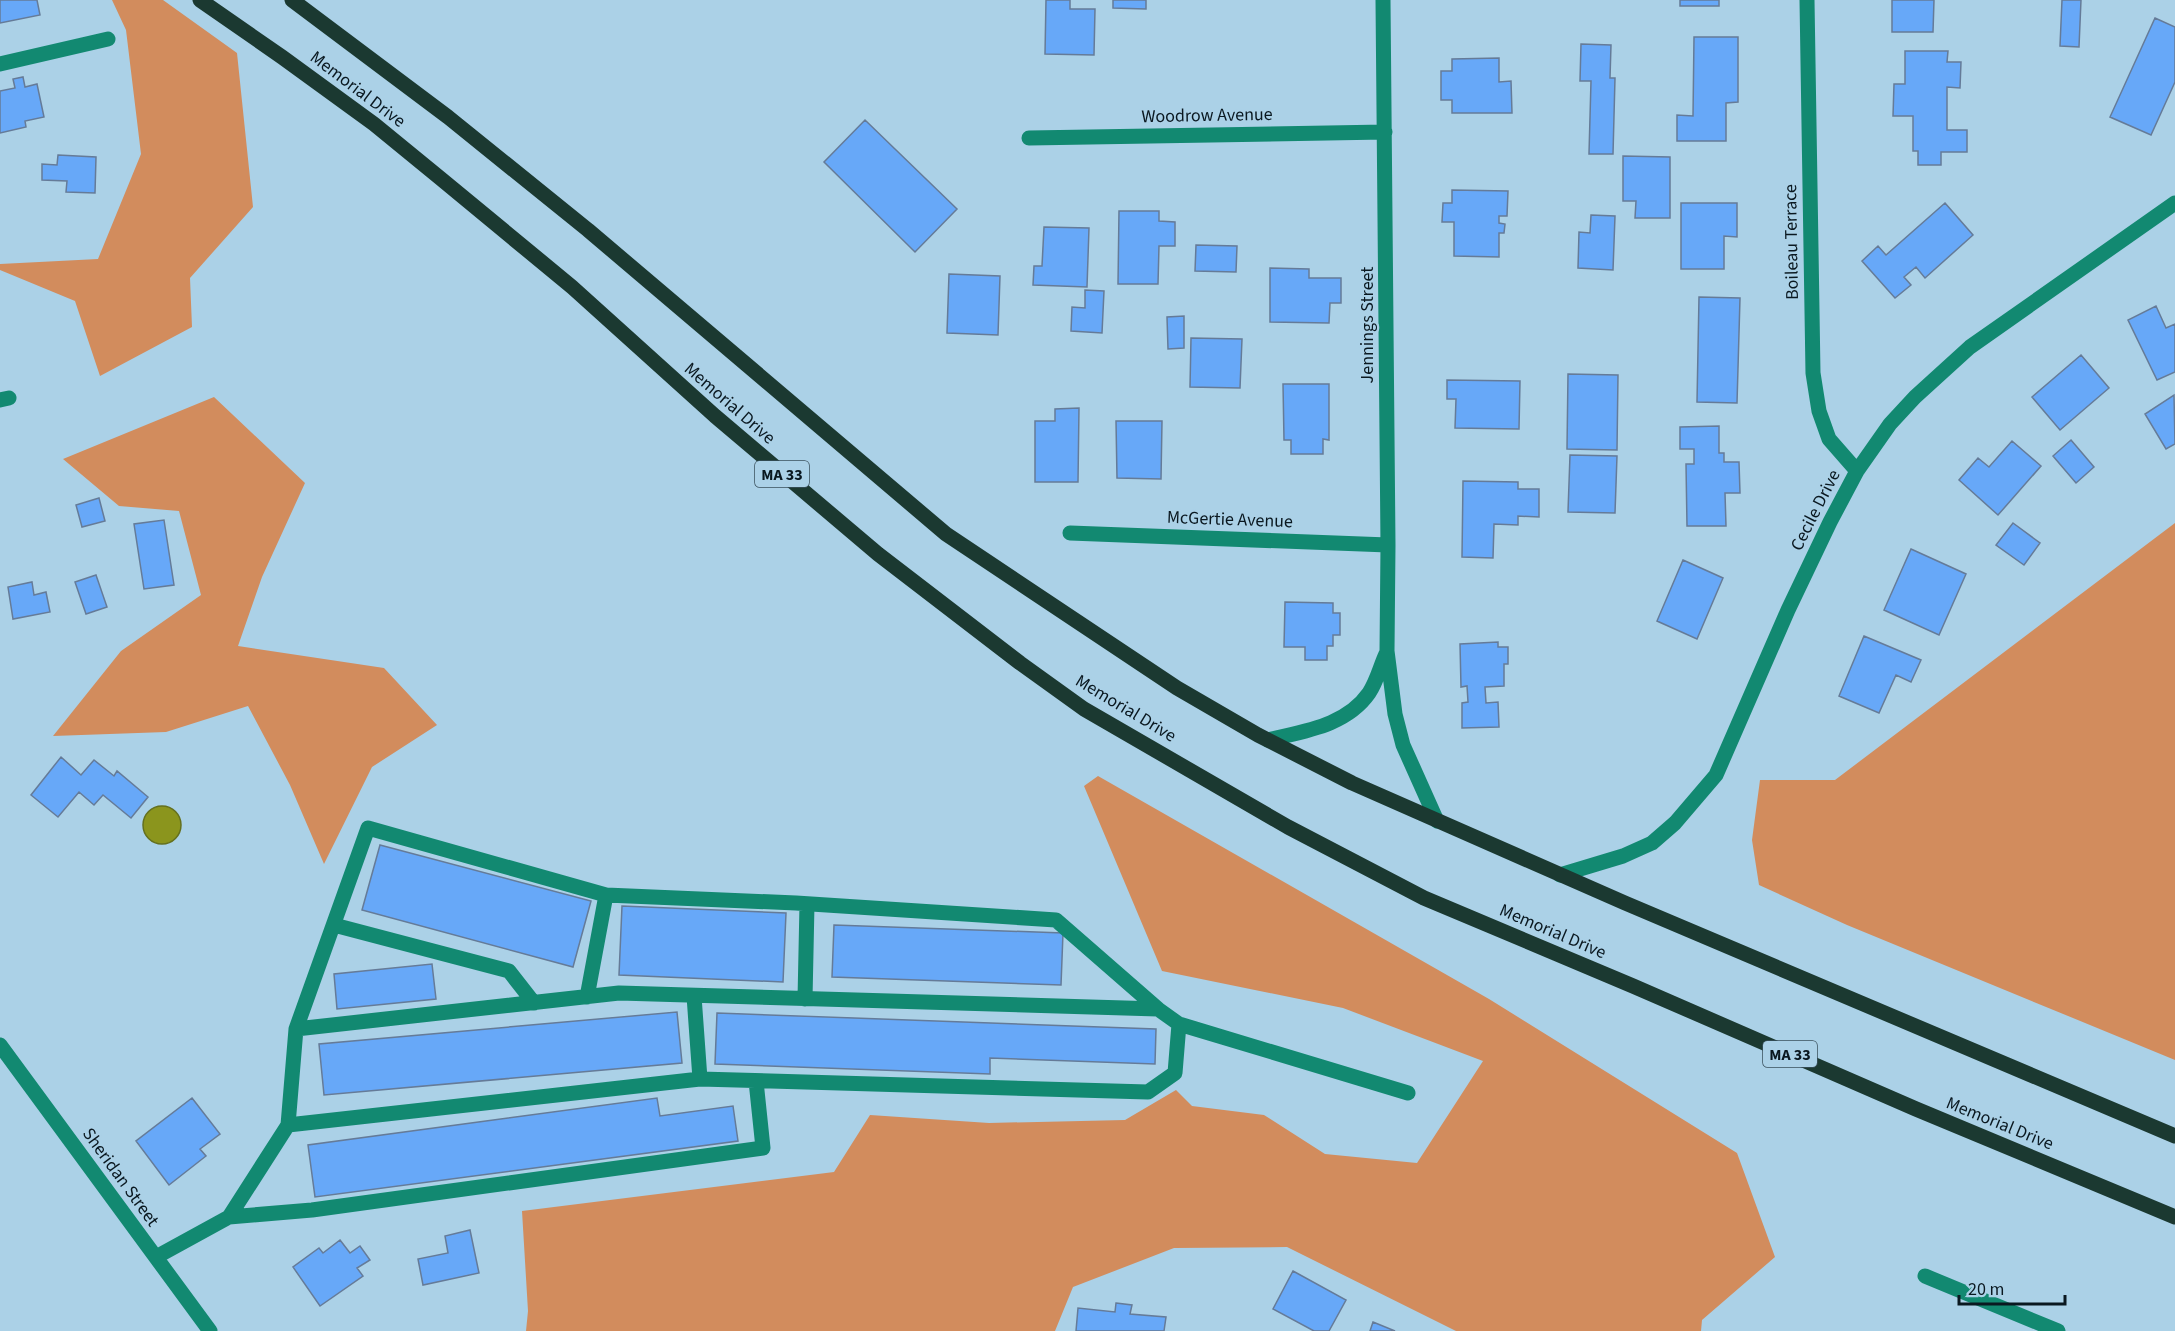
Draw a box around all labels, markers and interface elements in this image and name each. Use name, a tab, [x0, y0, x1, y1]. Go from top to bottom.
street label: Memorial Drive	[305, 45, 411, 134]
street label: Woodrow Avenue	[1141, 102, 1273, 129]
street label: Boileau Terrace	[1778, 184, 1805, 300]
street label: Jennings Street	[1355, 267, 1380, 383]
street label: Memorial Drive	[679, 357, 781, 450]
road number: MA 33	[755, 461, 809, 487]
street label: Cecile Drive	[1784, 465, 1847, 555]
street label: McGertie Avenue	[1167, 505, 1293, 534]
street label: Memorial Drive	[1071, 668, 1181, 748]
street label: Memorial Drive	[1496, 898, 1610, 965]
road number: MA 33	[1763, 1041, 1817, 1067]
street label: Memorial Drive	[1942, 1091, 2057, 1156]
street label: Sheridan Street	[76, 1123, 165, 1232]
scale bar	[1959, 1268, 2066, 1306]
text: 20 m	[1968, 1277, 2004, 1302]

